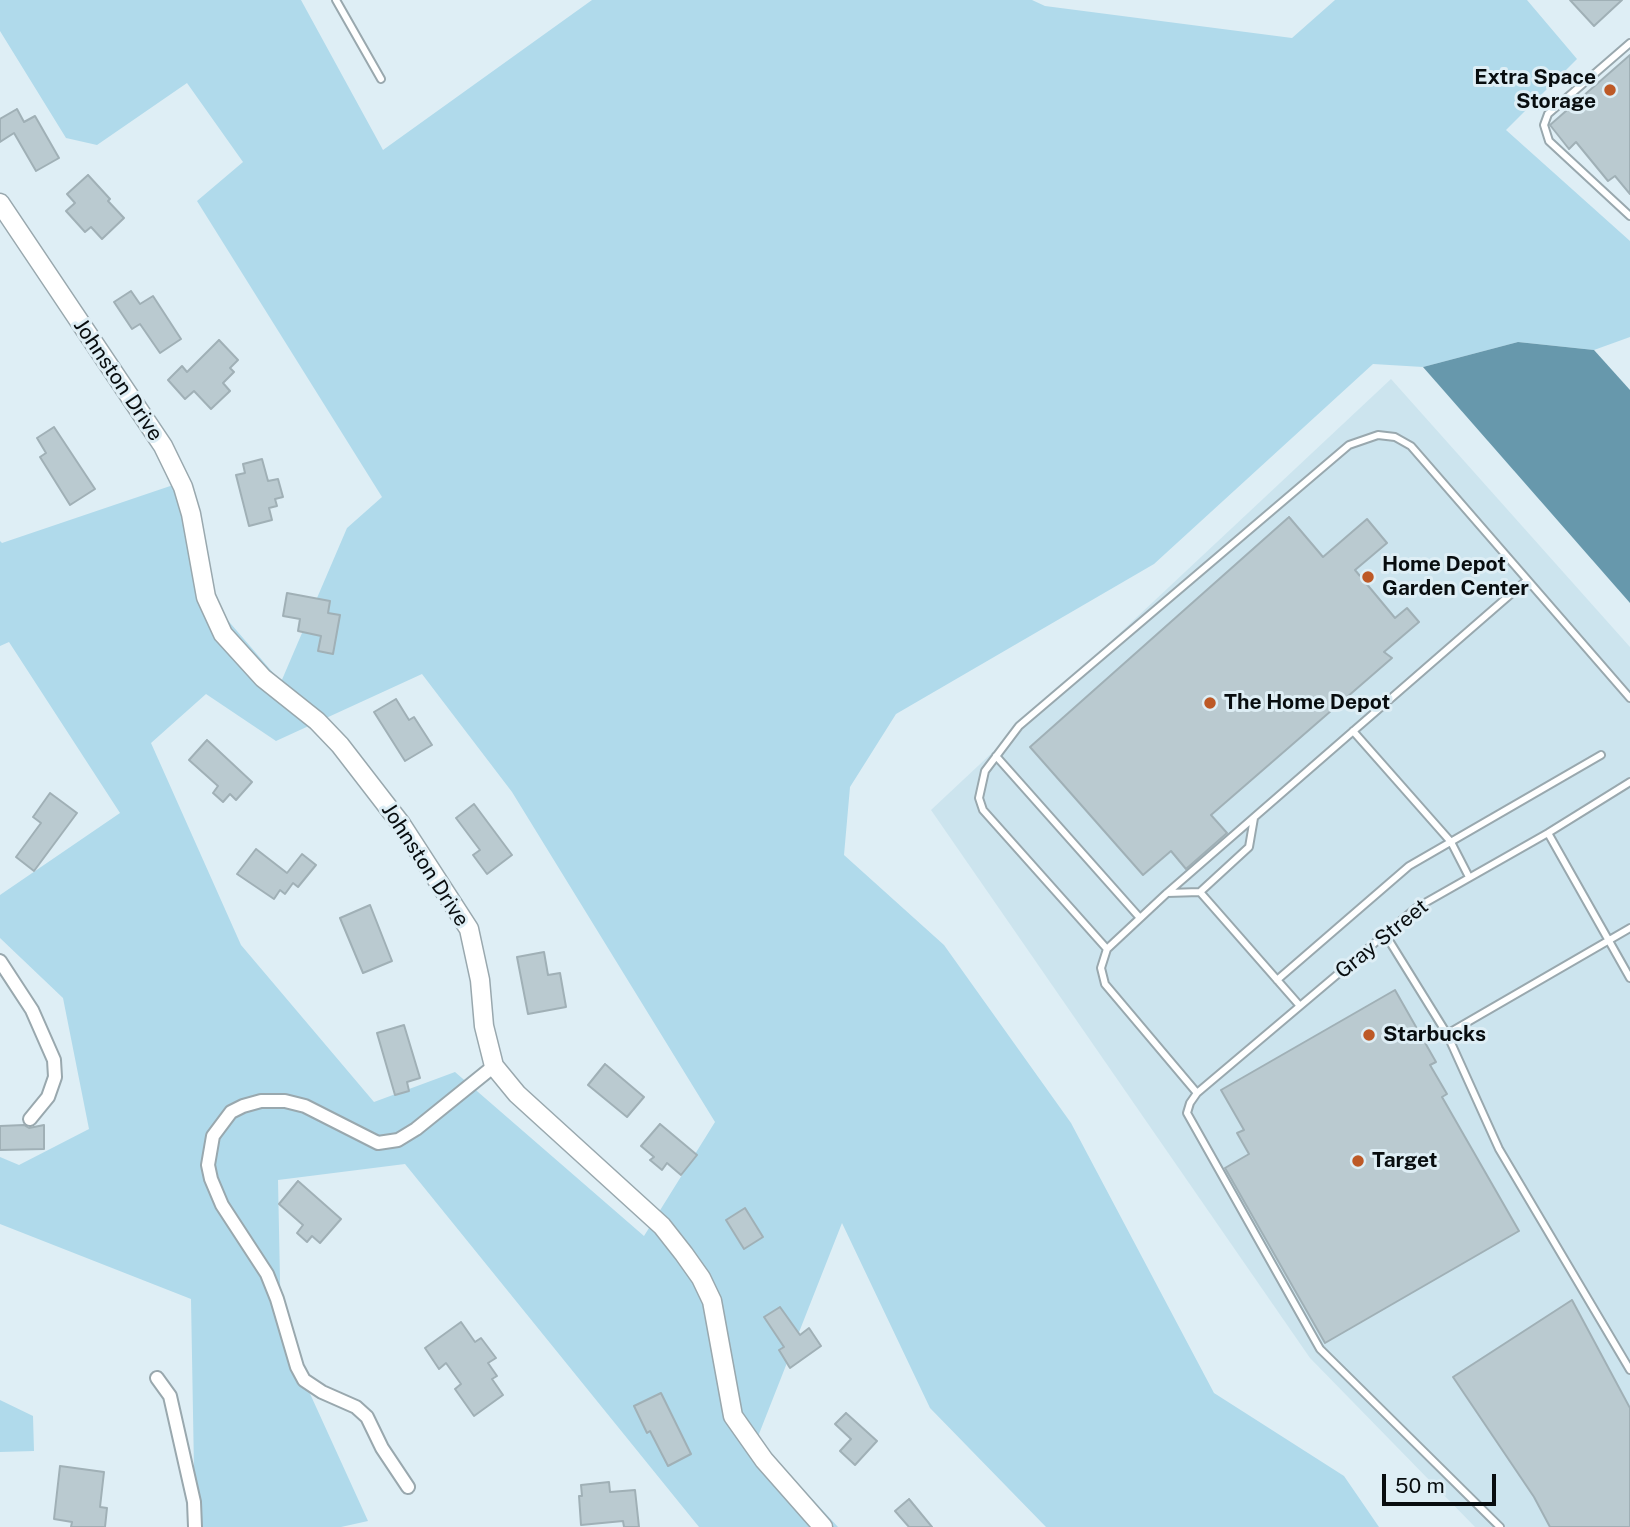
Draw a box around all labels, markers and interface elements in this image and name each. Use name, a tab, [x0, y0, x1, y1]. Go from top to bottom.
place label: Extra Space Storage	[1474, 65, 1596, 115]
marker: Extra Space Storage	[1602, 82, 1618, 98]
street label: Johnston Drive	[68, 314, 168, 446]
place label: Home Depot Garden Center	[1382, 552, 1529, 602]
marker: Home Depot Garden Center	[1360, 569, 1376, 585]
place label: The Home Depot	[1224, 690, 1390, 716]
marker: The Home Depot	[1202, 695, 1218, 711]
street label: Johnston Drive	[376, 799, 474, 931]
street label: Gray Street	[1330, 894, 1434, 984]
place label: Starbucks	[1383, 1022, 1486, 1048]
marker: Starbucks	[1361, 1027, 1377, 1043]
place label: Target	[1372, 1148, 1437, 1174]
marker: Target	[1350, 1153, 1366, 1169]
scale bar	[1385, 1460, 1499, 1504]
text: 50 m	[1395, 1473, 1445, 1498]

